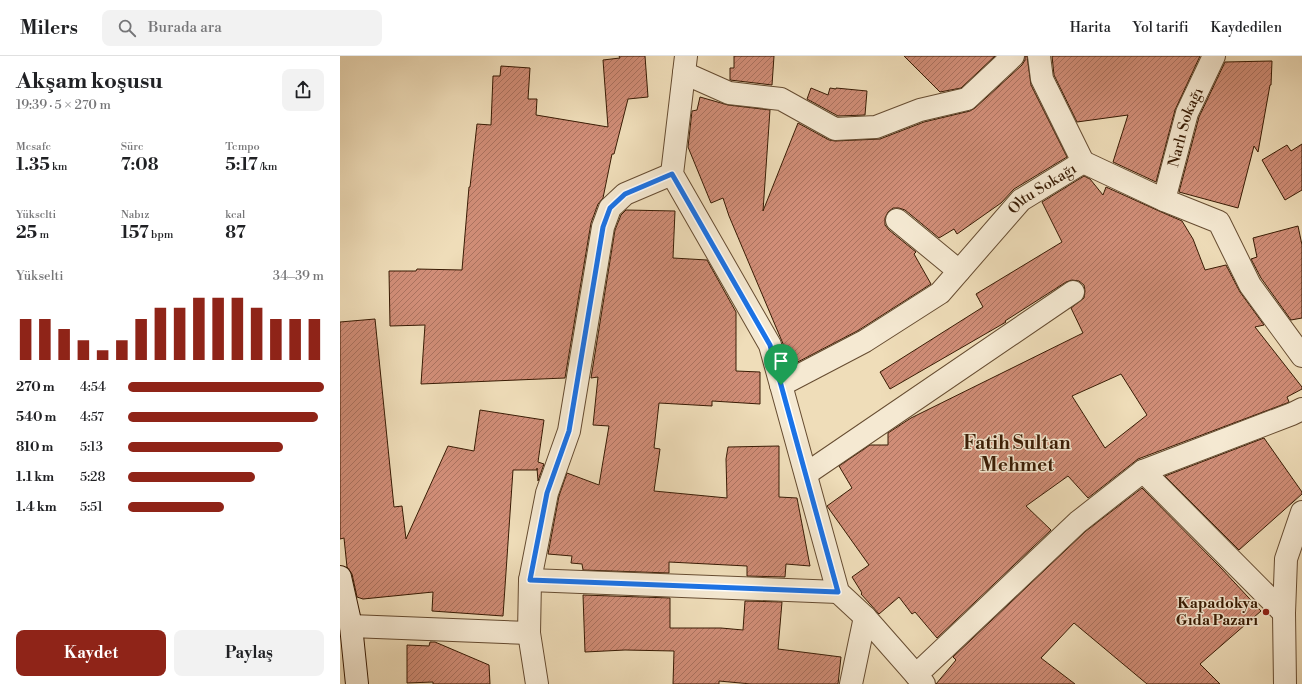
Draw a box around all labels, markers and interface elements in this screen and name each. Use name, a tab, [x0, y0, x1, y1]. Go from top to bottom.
search box	[102, 10, 382, 46]
text: Milers	[20, 16, 78, 40]
icon: search	[116, 17, 138, 39]
text: Burada ara	[148, 18, 222, 37]
text: Harita	[1070, 19, 1111, 37]
text: Yol tarifi	[1133, 19, 1189, 37]
text: Kaydedilen	[1211, 19, 1282, 37]
text: Akşam koşusu	[16, 68, 163, 95]
button: share	[282, 69, 324, 111]
street label: Narlı Sokağı	[1164, 84, 1208, 169]
text: 19:39 · 5 × 270 m	[16, 97, 111, 113]
text: Mesafe	[16, 140, 51, 154]
text: Süre	[121, 140, 143, 154]
text: Tempo	[225, 140, 260, 154]
text: 1.35	[16, 154, 50, 176]
text: 7:08	[121, 154, 158, 176]
text: 5:17	[225, 154, 258, 176]
street label: Oltu Sokağı	[1004, 159, 1080, 218]
text: km	[50, 160, 67, 174]
text: /km	[258, 160, 278, 174]
text: Yükselti	[16, 208, 56, 222]
text: Nabız	[121, 208, 149, 222]
text: kcal	[225, 208, 245, 222]
text: 25	[16, 222, 37, 244]
text: 157	[121, 222, 149, 244]
text: 87	[225, 222, 246, 244]
text: m	[37, 228, 49, 242]
text: bpm	[149, 228, 173, 242]
text: Yükselti	[16, 268, 63, 284]
text: 34–39 m	[273, 268, 324, 284]
pin	[764, 344, 798, 385]
icon: arrive	[770, 350, 792, 372]
text: 270 m	[16, 379, 55, 395]
text: 4:54	[80, 379, 106, 395]
text: 540 m	[16, 409, 56, 425]
text: 4:57	[80, 409, 104, 425]
district label: Fatih Sultan Mehmet	[963, 431, 1071, 477]
text: 810 m	[16, 439, 53, 455]
text: 5:13	[80, 439, 103, 455]
text: 1.1 km	[16, 469, 54, 485]
text: 5:28	[80, 469, 105, 485]
text: 1.4 km	[16, 499, 57, 515]
text: 5:51	[80, 499, 103, 515]
place label: Kapadokya Gıda Pazarı	[1176, 594, 1259, 630]
marker: Kapadokya Gıda Pazarı	[1261, 607, 1271, 617]
button: Kaydet	[16, 630, 166, 676]
button: Paylaş	[174, 630, 324, 676]

